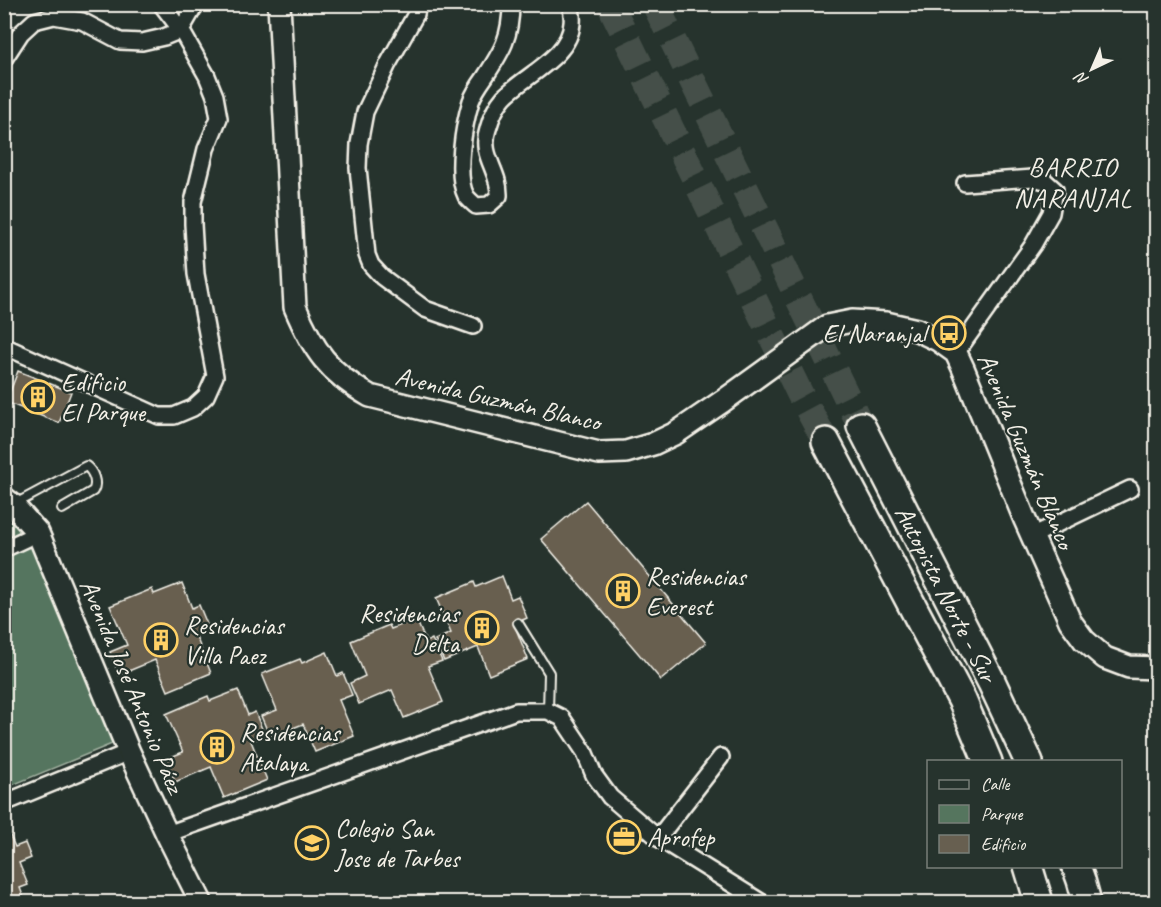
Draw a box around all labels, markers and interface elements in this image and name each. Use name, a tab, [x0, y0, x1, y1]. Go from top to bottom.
north arrow	[1062, 39, 1122, 99]
text: N	[1070, 66, 1093, 90]
district label: BARRIO NARANJAL	[1014, 150, 1132, 215]
bus stop icon: El Naranjal	[931, 315, 967, 351]
place label: El Naranjal	[823, 317, 931, 350]
street label: Avenida Guzmán Blanco	[970, 348, 1083, 557]
street label: Avenida Guzmán Blanco	[392, 359, 607, 439]
place label: Edificio El Parque	[61, 366, 147, 429]
building icon: Edificio El Parque	[20, 379, 56, 415]
street label: Autopista Norte - Sur	[888, 500, 1006, 690]
place label: Residencias Everest	[646, 560, 748, 623]
building icon: Residencias Everest	[605, 573, 641, 609]
street label: Avenida José Antonio Páez	[72, 574, 193, 800]
place label: Residencias Delta	[359, 597, 461, 660]
place label: Residencias Villa Paez	[184, 609, 286, 672]
building icon: Residencias Delta	[464, 610, 500, 646]
building icon: Residencias Villa Paez	[143, 622, 179, 658]
place label: Residencias Atalaya	[240, 716, 342, 779]
building icon: Residencias Atalaya	[199, 729, 235, 765]
legend	[927, 760, 1122, 868]
text: Calle	[981, 773, 1010, 795]
text: Parque	[981, 803, 1023, 825]
place label: Colegio San Jose de Tarbes	[333, 812, 461, 875]
office icon: Aprofep	[606, 819, 642, 855]
place label: Aprofep	[647, 821, 715, 854]
school or university icon: Colegio San Jose de Tarbes	[294, 825, 330, 861]
text: Edificio	[981, 833, 1027, 855]

